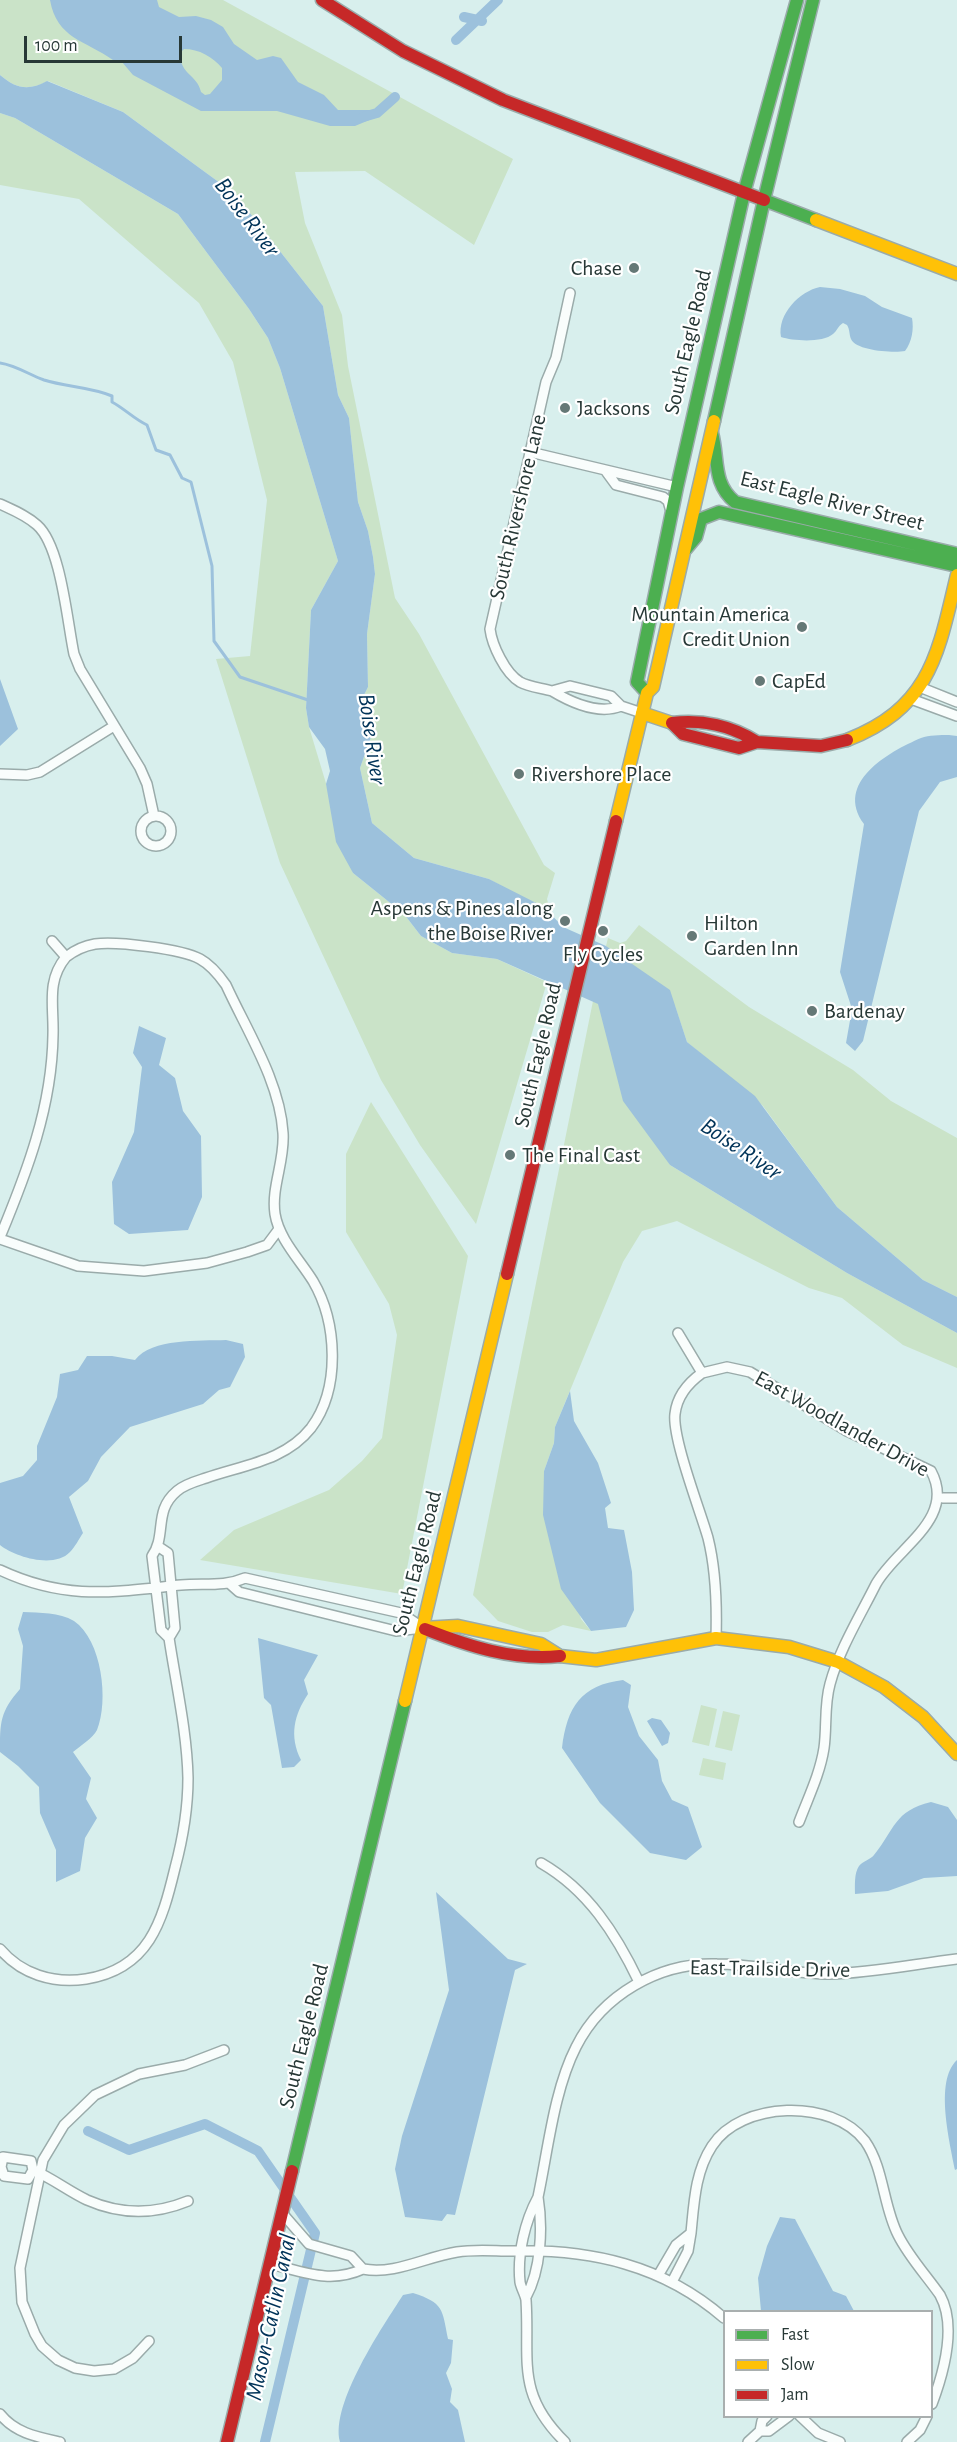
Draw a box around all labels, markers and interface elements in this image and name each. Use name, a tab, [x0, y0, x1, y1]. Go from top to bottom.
scale bar	[27, 24, 184, 62]
text: 100 m	[35, 37, 78, 55]
water label: Boise River	[208, 172, 286, 262]
place label: Chase	[571, 255, 622, 281]
marker: Chase	[627, 261, 641, 275]
street label: South Eagle Road	[658, 267, 718, 417]
place label: Jacksons	[577, 395, 650, 421]
marker: Jacksons	[558, 401, 572, 415]
street label: South Rivershore Lane	[484, 412, 552, 602]
street label: East Eagle River Street	[737, 465, 927, 537]
place label: Mountain America Credit Union	[631, 601, 790, 652]
marker: Mountain America Credit Union	[795, 620, 809, 634]
place label: CapEd	[772, 668, 826, 694]
marker: CapEd	[753, 674, 767, 688]
water label: Boise River	[351, 692, 393, 786]
place label: Rivershore Place	[531, 761, 671, 787]
marker: Rivershore Place	[512, 767, 526, 781]
place label: Aspens & Pines along the Boise River	[371, 895, 553, 946]
place label: Hilton Garden Inn	[704, 910, 799, 962]
marker: Aspens & Pines along the Boise River	[558, 914, 572, 928]
marker: Fly Cycles	[596, 924, 610, 938]
marker: Hilton Garden Inn	[685, 929, 699, 943]
place label: Fly Cycles	[563, 941, 643, 967]
street label: South Eagle Road	[508, 980, 568, 1130]
place label: Bardenay	[824, 998, 905, 1024]
marker: Bardenay	[805, 1004, 819, 1018]
water label: Boise River	[695, 1111, 787, 1187]
place label: The Final Cast	[522, 1142, 640, 1168]
marker: The Final Cast	[503, 1148, 517, 1162]
street label: East Woodlander Drive	[750, 1365, 934, 1483]
street label: South Eagle Road	[386, 1488, 448, 1638]
street label: East Trailside Drive	[689, 1954, 851, 1984]
street label: South Eagle Road	[273, 1961, 335, 2111]
water label: Mason-Catlin Canal	[239, 2231, 303, 2403]
legend	[723, 2310, 933, 2418]
text: Fast	[781, 2326, 809, 2344]
text: Slow	[781, 2356, 814, 2374]
text: Jam	[781, 2386, 809, 2404]

